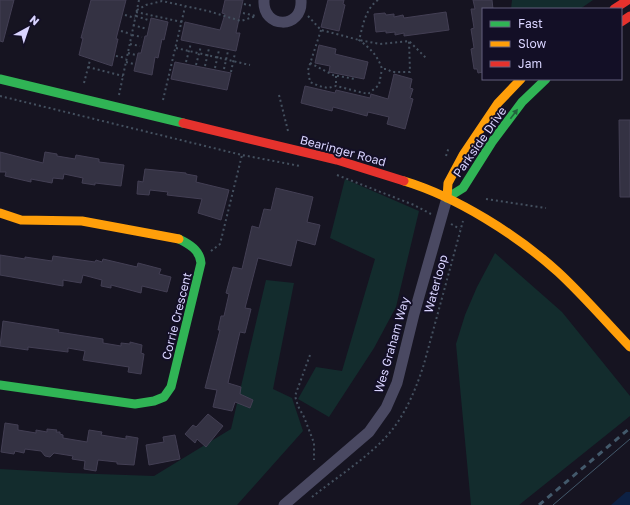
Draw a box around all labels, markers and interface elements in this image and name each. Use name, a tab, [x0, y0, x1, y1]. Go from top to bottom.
north arrow	[8, 8, 48, 48]
legend	[482, 8, 622, 80]
text: N	[27, 12, 42, 28]
text: Fast	[518, 16, 543, 31]
text: Slow	[518, 36, 546, 51]
text: Jam	[518, 56, 542, 71]
street label: Parkside Drive	[450, 104, 509, 180]
one-way arrow	[510, 108, 518, 119]
street label: Bearinger Road	[298, 132, 388, 169]
street label: Waterloop	[421, 253, 450, 315]
street label: Corrie Crescent	[158, 270, 195, 361]
street label: Wes Graham Way	[371, 295, 412, 395]

